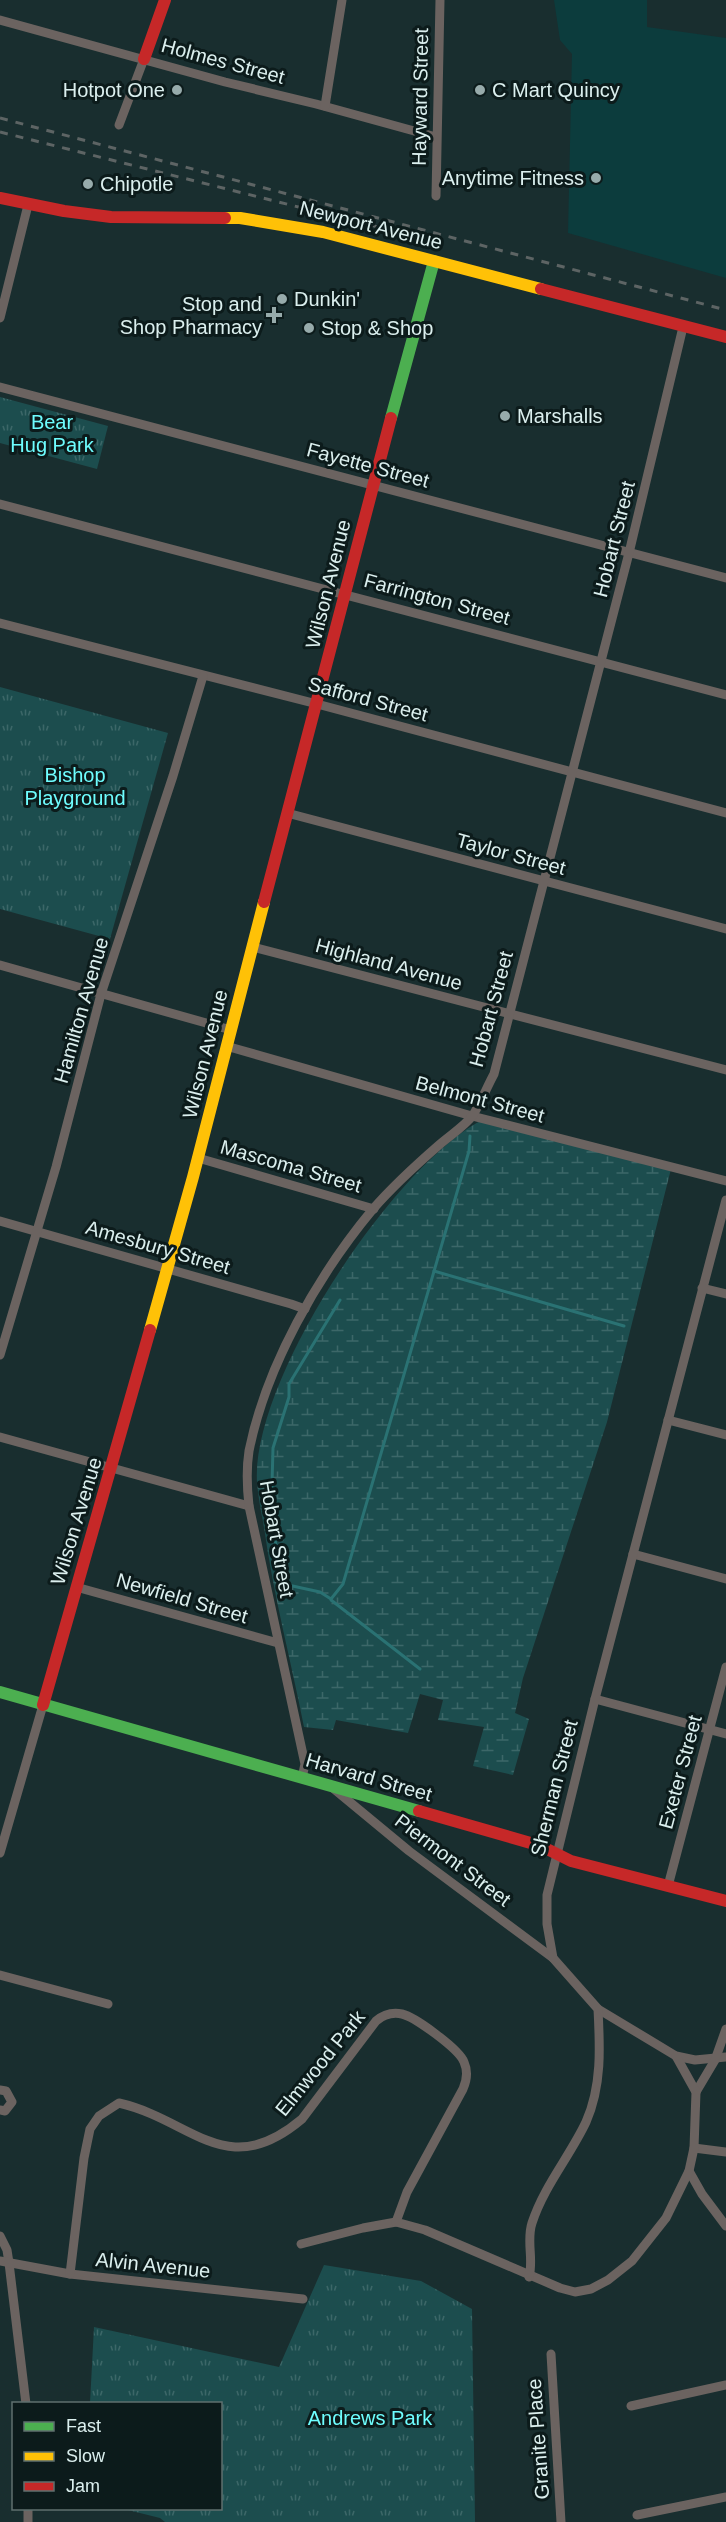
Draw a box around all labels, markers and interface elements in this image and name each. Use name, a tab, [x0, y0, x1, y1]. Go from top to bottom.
street label: Hayward Street	[408, 27, 432, 166]
street label: Holmes Street	[159, 34, 287, 88]
place label: Hotpot One	[63, 79, 165, 101]
place label: C Mart Quincy	[492, 79, 620, 101]
marker: Hotpot One	[170, 83, 184, 97]
marker: C Mart Quincy	[473, 83, 487, 97]
place label: Anytime Fitness	[442, 167, 584, 189]
marker: Anytime Fitness	[589, 171, 603, 185]
place label: Chipotle	[100, 173, 173, 195]
marker: Chipotle	[81, 177, 95, 191]
street label: Newport Avenue	[297, 197, 445, 253]
place label: Dunkin'	[294, 288, 360, 310]
marker: Dunkin'	[275, 292, 289, 306]
place label: Stop and Shop Pharmacy	[120, 293, 262, 338]
marker: Stop and Shop Pharmacy	[267, 308, 281, 322]
place label: Stop & Shop	[321, 317, 433, 339]
marker: Stop & Shop	[302, 321, 316, 335]
place label: Marshalls	[517, 405, 603, 427]
marker: Marshalls	[498, 409, 512, 423]
park label: Bear Hug Park	[10, 411, 95, 456]
street label: Fayette Street	[304, 438, 432, 492]
street label: Hobart Street	[589, 478, 639, 599]
street label: Wilson Avenue	[301, 517, 355, 651]
street label: Farrington Street	[362, 569, 513, 629]
street label: Safford Street	[306, 672, 431, 726]
park label: Bishop Playground	[24, 764, 126, 809]
street label: Taylor Street	[454, 829, 568, 879]
street label: Hamilton Avenue	[50, 934, 112, 1086]
street label: Highland Avenue	[313, 934, 465, 994]
street label: Hobart Street	[465, 948, 517, 1069]
street label: Wilson Avenue	[178, 987, 232, 1121]
street label: Belmont Street	[413, 1071, 547, 1127]
street label: Mascoma Street	[218, 1135, 364, 1197]
street label: Amesbury Street	[83, 1216, 233, 1278]
street label: Wilson Avenue	[46, 1455, 106, 1587]
street label: Hobart Street	[256, 1479, 298, 1600]
street label: Newfield Street	[114, 1569, 251, 1627]
street label: Exeter Street	[654, 1712, 706, 1831]
street label: Sherman Street	[526, 1717, 582, 1859]
street label: Harvard Street	[303, 1749, 435, 1806]
street label: Piermont Street	[391, 1809, 515, 1911]
street label: Elmwood Park	[271, 2005, 370, 2120]
street label: Alvin Avenue	[95, 2248, 211, 2282]
street label: Granite Place	[523, 2378, 553, 2500]
legend	[12, 2402, 222, 2510]
park label: Andrews Park	[308, 2407, 433, 2429]
text: Fast	[66, 2416, 101, 2436]
text: Slow	[66, 2446, 106, 2466]
text: Jam	[66, 2476, 100, 2496]

